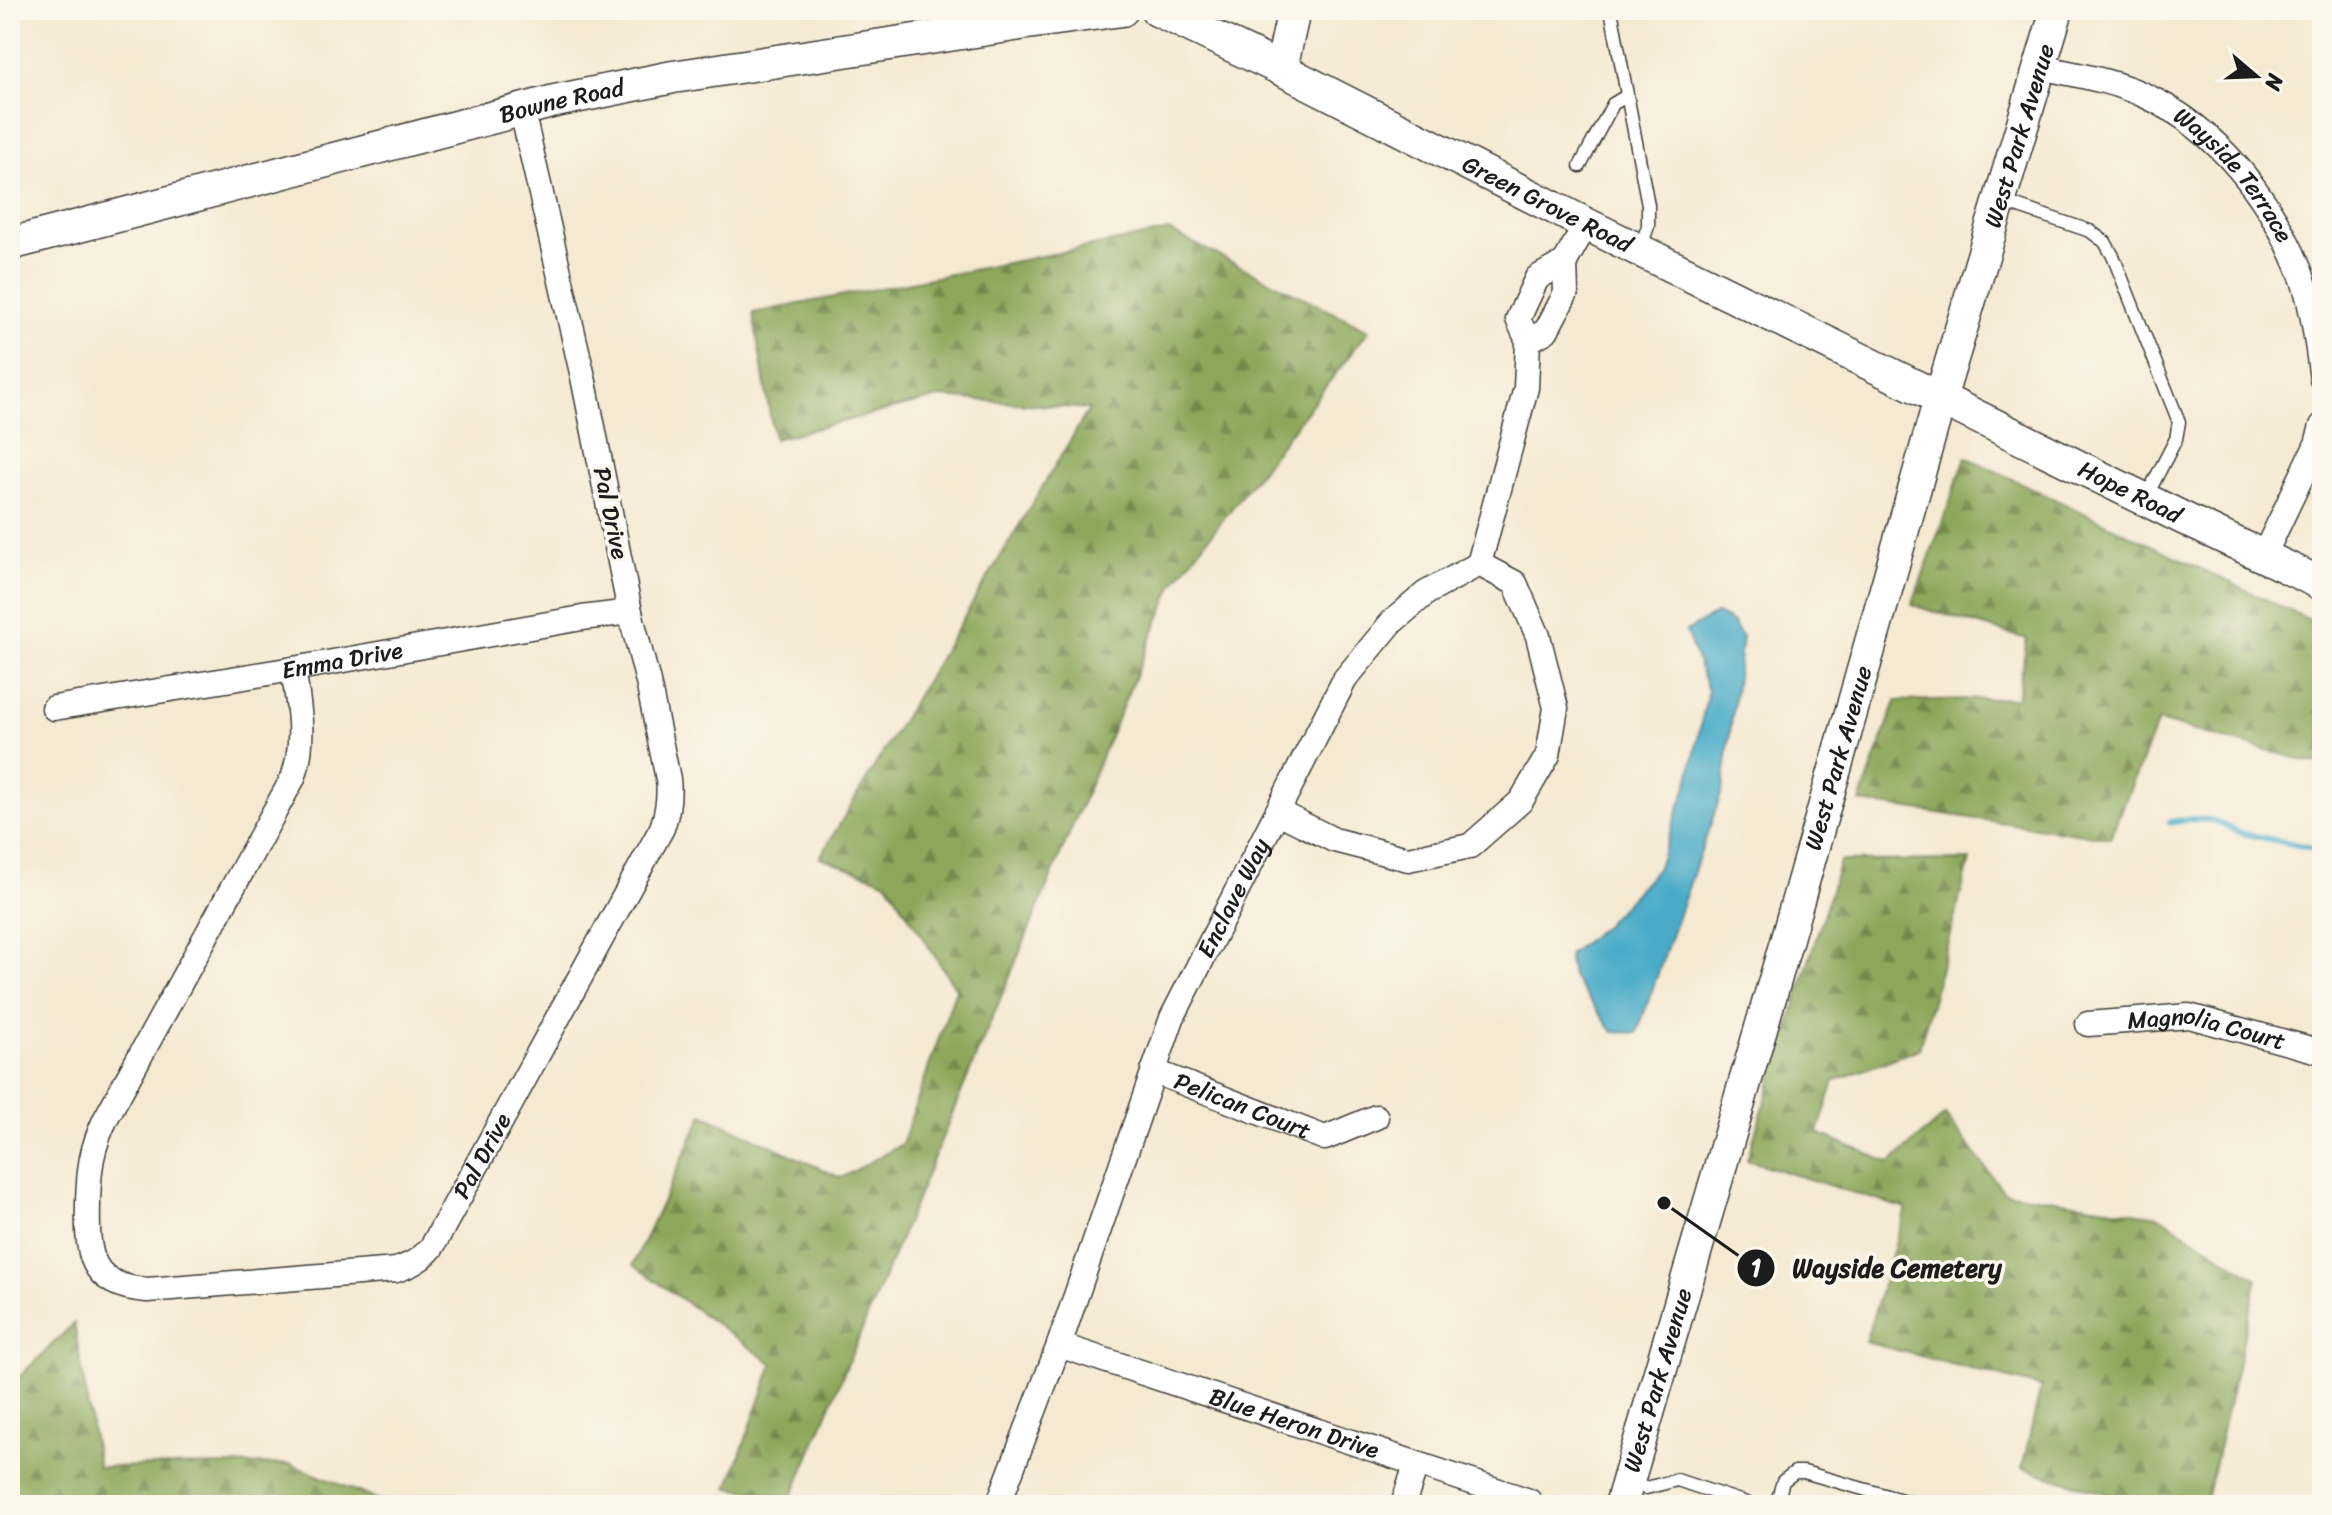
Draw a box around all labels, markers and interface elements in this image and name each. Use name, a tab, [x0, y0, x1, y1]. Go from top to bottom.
north arrow	[2216, 36, 2296, 116]
street label: West Park Avenue	[1972, 39, 2067, 233]
street label: Bowne Road	[495, 66, 629, 136]
text: N	[2253, 68, 2296, 97]
street label: Wayside Terrace	[2164, 95, 2305, 250]
street label: Green Grove Road	[1455, 143, 1641, 265]
street label: Hope Road	[2071, 449, 2191, 536]
street label: Pal Drive	[581, 463, 641, 563]
street label: Emma Drive	[279, 629, 406, 692]
street label: West Park Avenue	[1792, 661, 1884, 855]
street label: Enclave Way	[1185, 830, 1282, 965]
street label: Magnolia Court	[2126, 994, 2290, 1062]
street label: Pelican Court	[1168, 1060, 1317, 1152]
street label: Pal Drive	[441, 1104, 523, 1207]
callout: Wayside Cemetery	[1736, 1243, 2018, 1293]
text: Wayside Cemetery	[1792, 1245, 2002, 1291]
text: 1	[1751, 1247, 1761, 1289]
street label: West Park Avenue	[1611, 1283, 1705, 1478]
street label: Blue Heron Drive	[1204, 1375, 1385, 1471]

